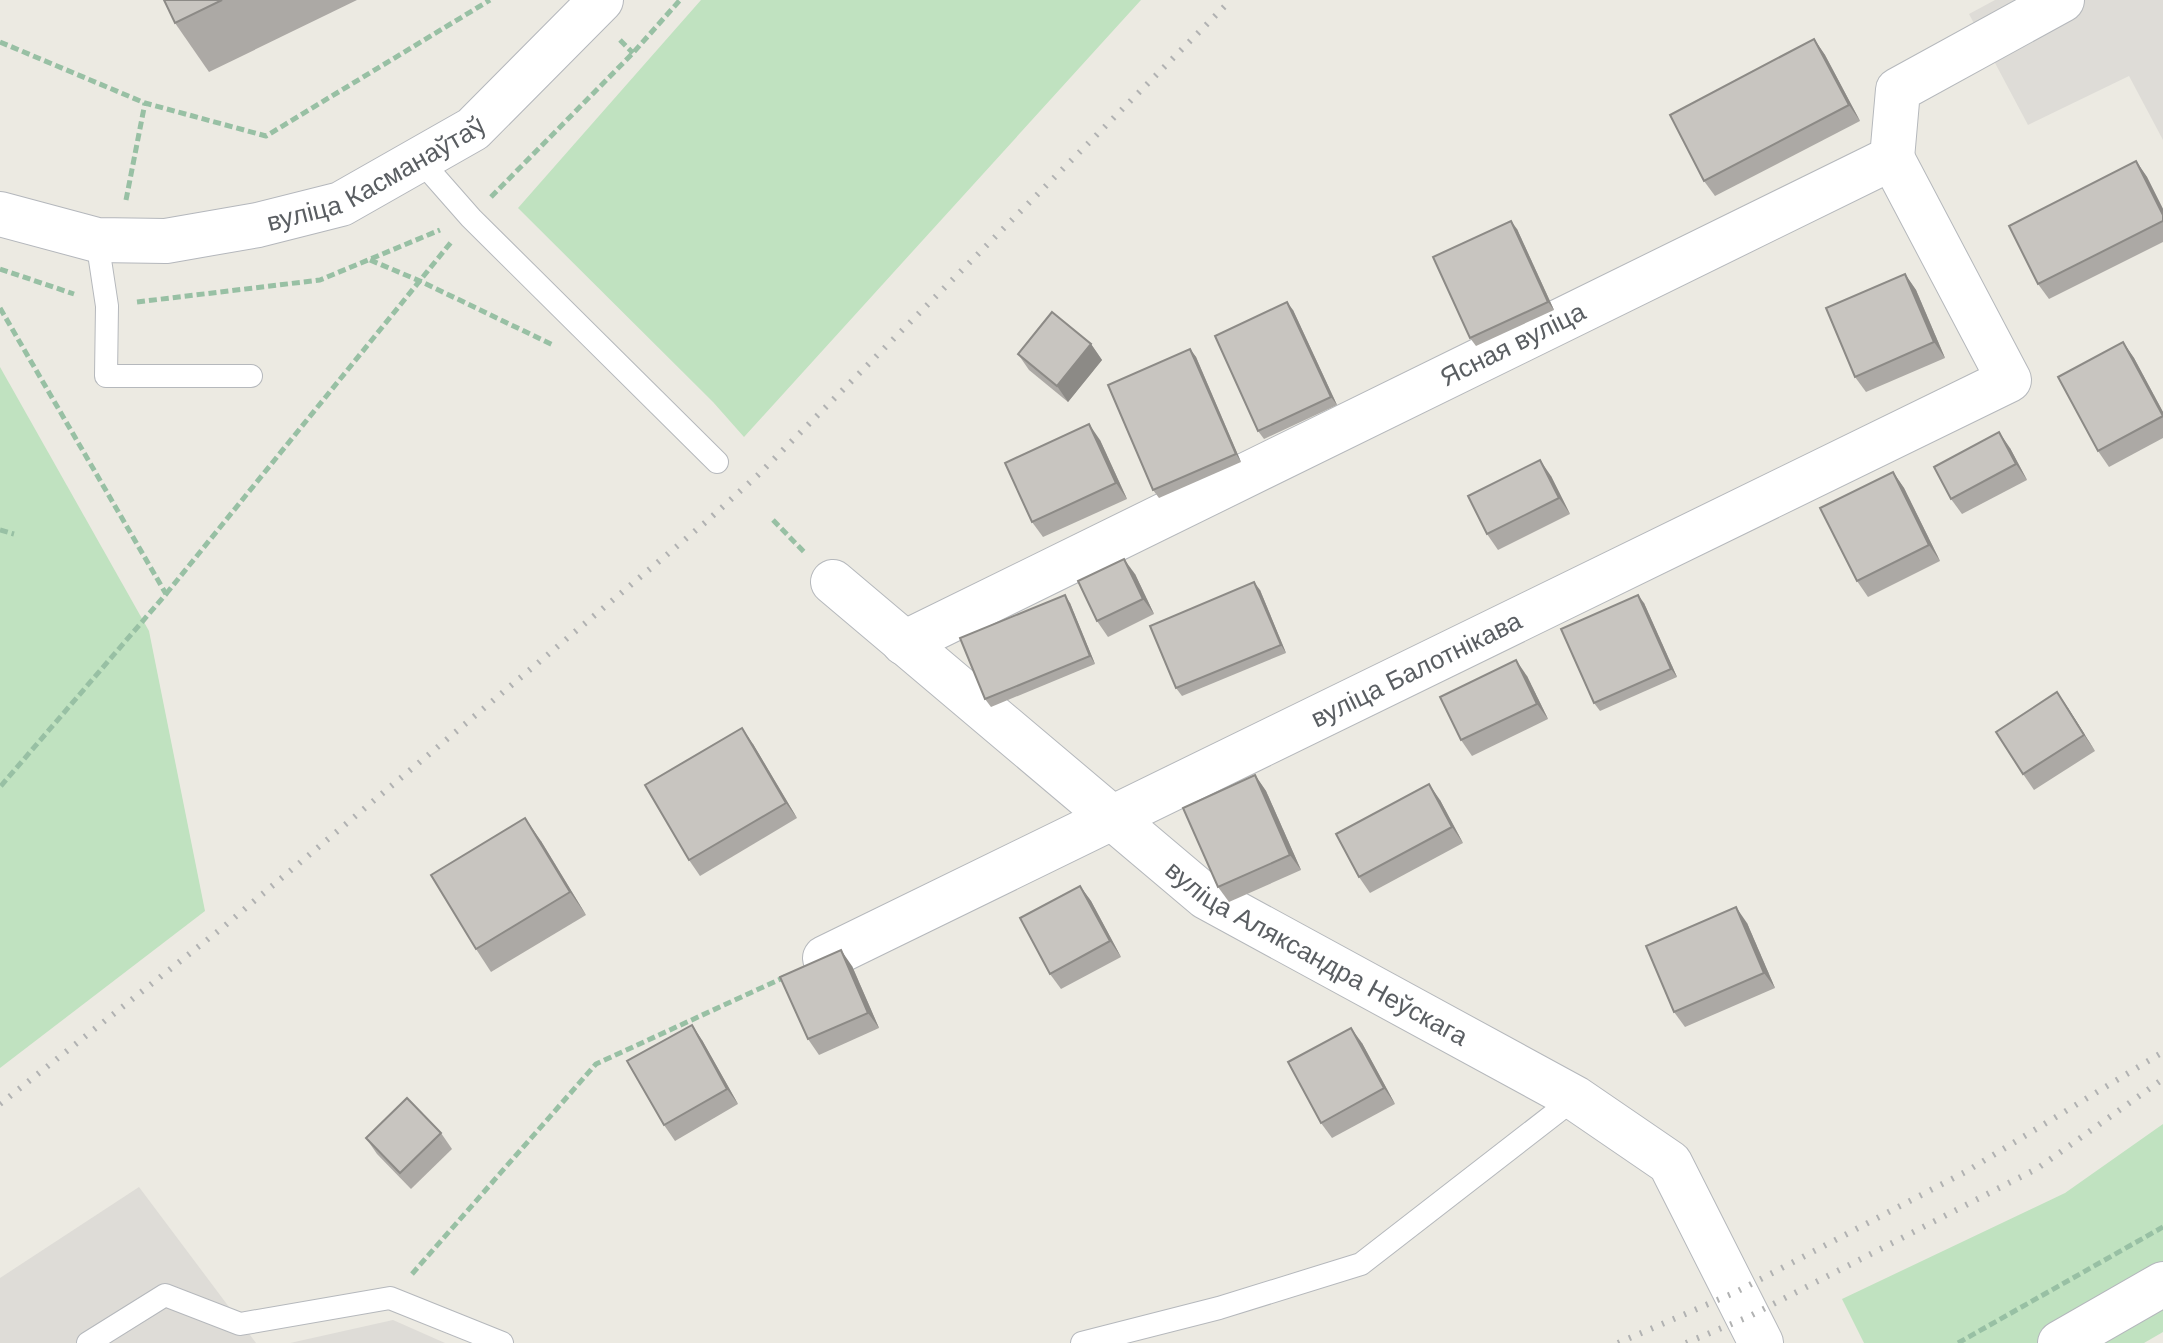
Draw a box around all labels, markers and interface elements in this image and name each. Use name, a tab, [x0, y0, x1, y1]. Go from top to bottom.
street label: вуліца Касманаўтаў	[264, 110, 492, 237]
street label: Ясная вуліца	[1435, 296, 1591, 392]
street label: вуліца Балотнікава	[1306, 605, 1527, 733]
street label: вуліца Аляксандра Неўскага	[1160, 855, 1473, 1052]

